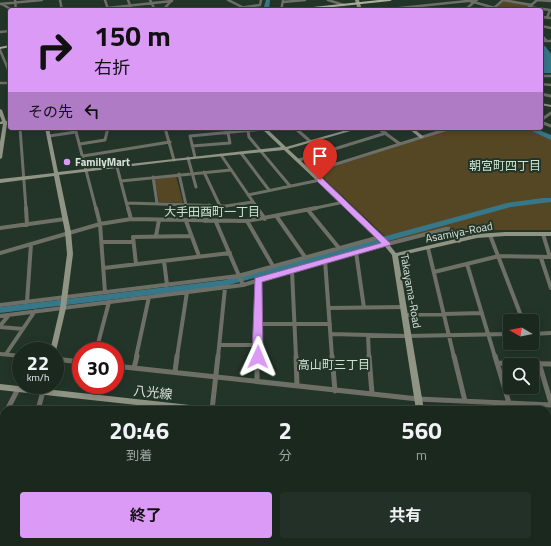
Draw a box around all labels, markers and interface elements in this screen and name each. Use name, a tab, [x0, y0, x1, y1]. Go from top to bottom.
text: 150 m	[94, 14, 171, 57]
icon: right	[28, 24, 80, 76]
text: 右折	[94, 54, 130, 81]
text: その先	[28, 100, 73, 123]
icon: left	[81, 100, 103, 122]
pin	[303, 139, 337, 180]
icon: arrive	[309, 145, 331, 167]
place label: FamilyMart	[75, 154, 130, 170]
district label: 朝宮町四丁目	[469, 156, 541, 175]
marker: FamilyMart	[62, 157, 72, 167]
district label: 大手田酉町一丁目	[164, 202, 260, 221]
street label: Asamiya-Road	[424, 218, 494, 246]
street label: Takayama-Road	[397, 253, 425, 330]
north arrow	[503, 314, 539, 350]
map controls	[503, 314, 539, 394]
position arrow	[237, 336, 279, 378]
speed limit sign: 30	[72, 342, 124, 394]
text: 22	[27, 347, 49, 378]
district label: 高山町三丁目	[298, 355, 370, 374]
button: search	[503, 358, 539, 394]
text: km/h	[27, 370, 49, 385]
street label: 八光線	[133, 380, 173, 404]
text: 20:46	[109, 412, 169, 448]
text: 2	[279, 412, 292, 448]
text: 560	[401, 412, 442, 448]
text: 到着	[126, 445, 152, 465]
text: 分	[279, 445, 292, 465]
text: m	[416, 445, 427, 465]
button: 終了	[20, 492, 272, 538]
button: 共有	[280, 492, 531, 538]

